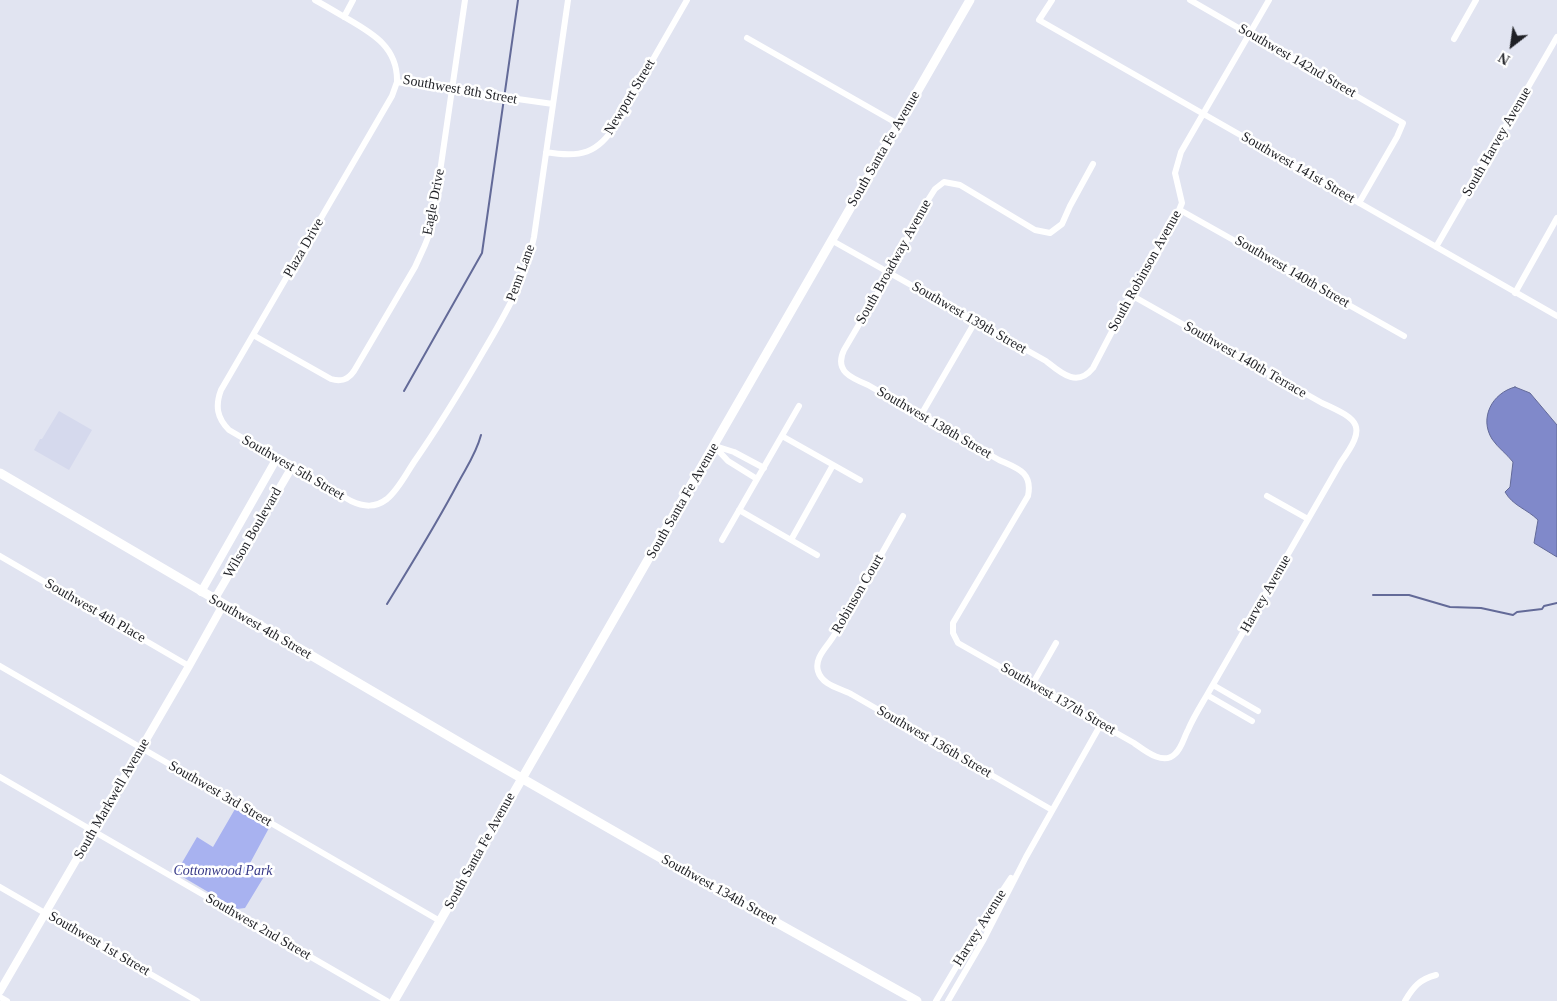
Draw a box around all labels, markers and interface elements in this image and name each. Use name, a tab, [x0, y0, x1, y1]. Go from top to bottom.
street label: Southwest 142nd Street	[1235, 20, 1359, 102]
north arrow	[1487, 20, 1537, 70]
text: N	[1496, 49, 1512, 67]
street label: Newport Street	[601, 56, 659, 138]
street label: Southwest 8th Street	[401, 72, 519, 108]
street label: South Harvey Avenue	[1459, 84, 1535, 200]
street label: South Santa Fe Avenue	[844, 88, 924, 210]
street label: Southwest 141st Street	[1238, 129, 1358, 207]
street label: Eagle Drive	[419, 167, 449, 237]
street label: South Broadway Avenue	[853, 197, 935, 327]
street label: South Robinson Avenue	[1105, 208, 1185, 334]
street label: Plaza Drive	[280, 215, 328, 281]
street label: Southwest 140th Street	[1232, 232, 1352, 312]
street label: Penn Lane	[503, 242, 539, 304]
street label: Southwest 139th Street	[909, 278, 1029, 358]
street label: Southwest 140th Terrace	[1181, 318, 1309, 402]
street label: Southwest 138th Street	[874, 383, 994, 463]
street label: Southwest 5th Street	[239, 432, 347, 504]
street label: South Santa Fe Avenue	[643, 440, 723, 562]
street label: Wilson Boulevard	[220, 485, 286, 581]
street label: Robinson Court	[828, 551, 888, 637]
street label: Harvey Avenue	[1237, 552, 1295, 636]
street label: Southwest 4th Place	[42, 575, 148, 647]
street label: Southwest 4th Street	[206, 591, 314, 663]
street label: Southwest 137th Street	[998, 659, 1118, 739]
street label: Southwest 136th Street	[874, 702, 994, 782]
street label: South Markwell Avenue	[71, 736, 153, 862]
street label: Southwest 3rd Street	[165, 758, 275, 830]
street label: South Santa Fe Avenue	[441, 790, 519, 912]
street label: Southwest 134th Street	[658, 851, 780, 929]
park label: Cottonwood Park	[173, 863, 273, 879]
street label: Harvey Avenue	[950, 887, 1010, 969]
street label: Southwest 2nd Street	[202, 890, 314, 964]
street label: Southwest 1st Street	[45, 908, 153, 980]

